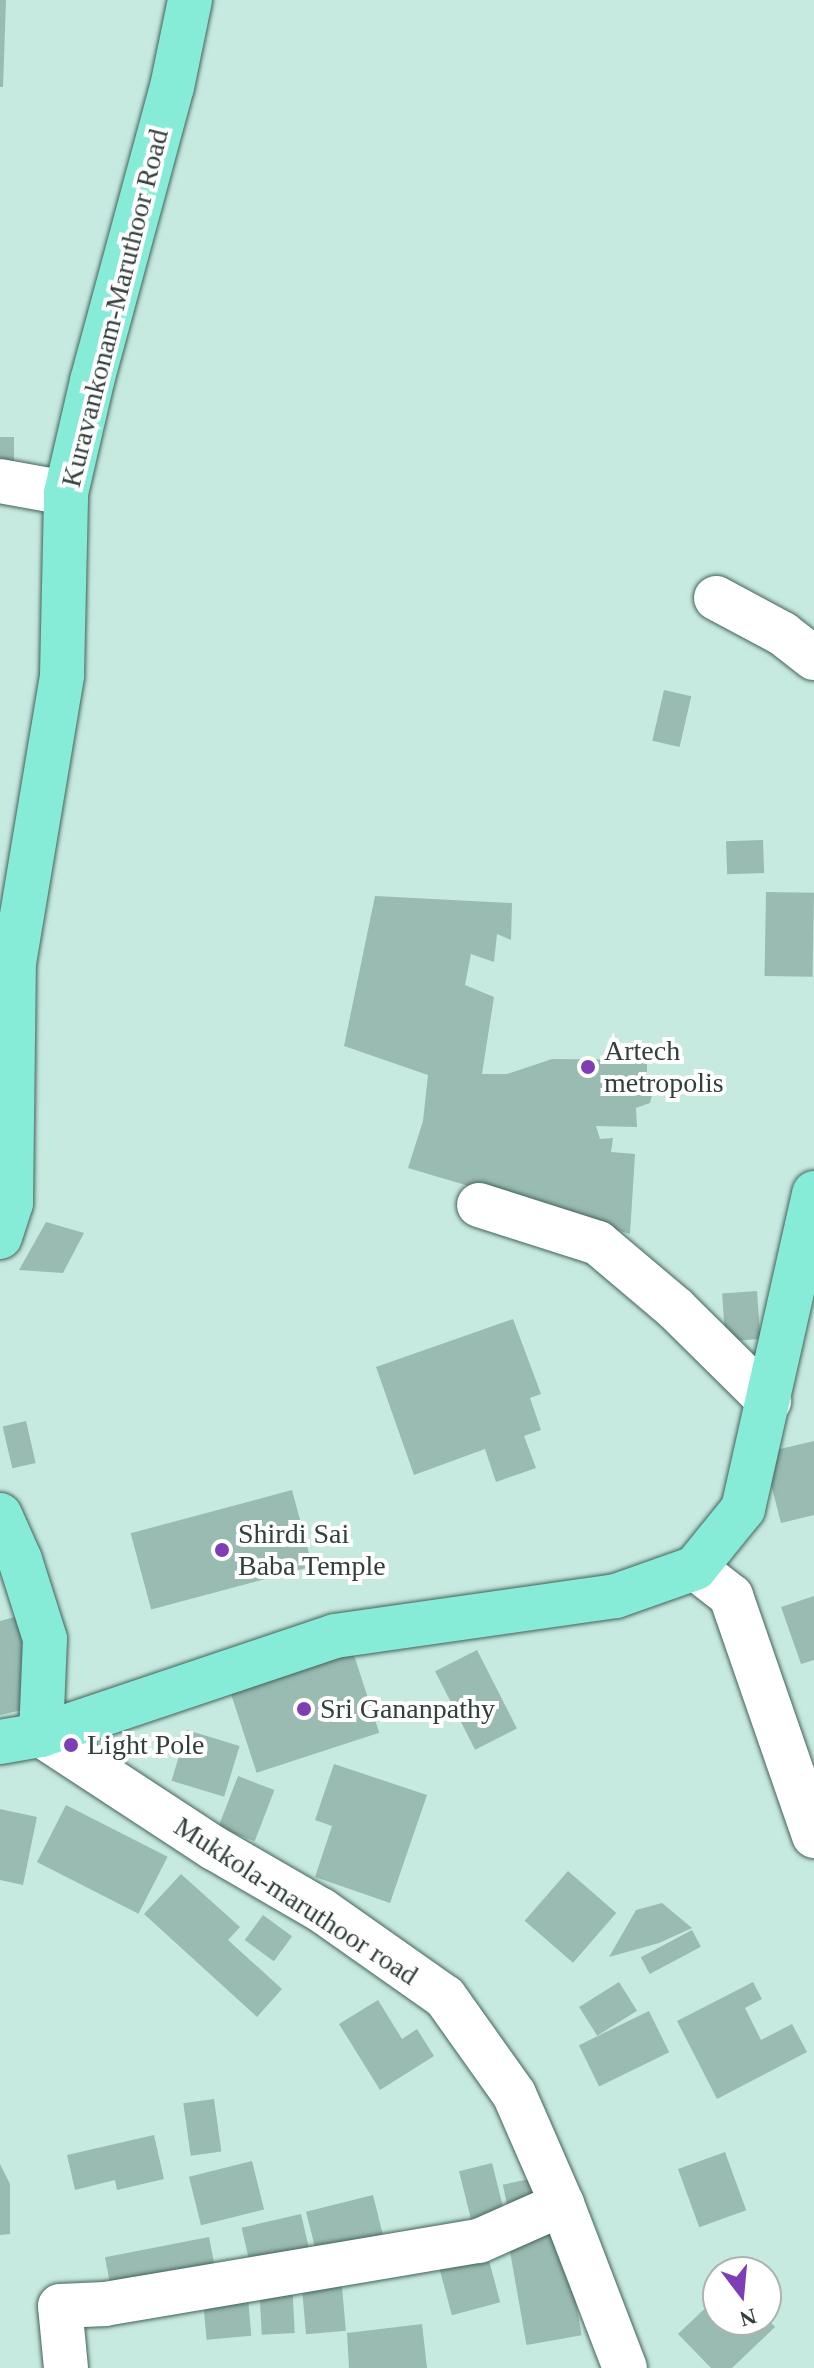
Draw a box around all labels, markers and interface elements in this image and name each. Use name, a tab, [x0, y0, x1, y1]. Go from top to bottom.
street label: Kuravankonam-Maruthoor Road	[54, 126, 176, 490]
place label: Artech metropolis	[604, 1034, 724, 1100]
marker: Artech metropolis	[579, 1058, 597, 1076]
place label: Shirdi Sai Baba Temple	[238, 1517, 386, 1583]
marker: Shirdi Sai Baba Temple	[213, 1541, 231, 1559]
place label: Sri Gananpathy	[320, 1692, 495, 1726]
marker: Sri Gananpathy	[295, 1700, 313, 1718]
place label: Light Pole	[87, 1728, 204, 1762]
marker: Light Pole	[62, 1736, 80, 1754]
street label: Mukkola-maruthoor road	[168, 1810, 424, 1992]
north arrow	[702, 2256, 782, 2336]
text: N	[737, 2303, 759, 2332]

